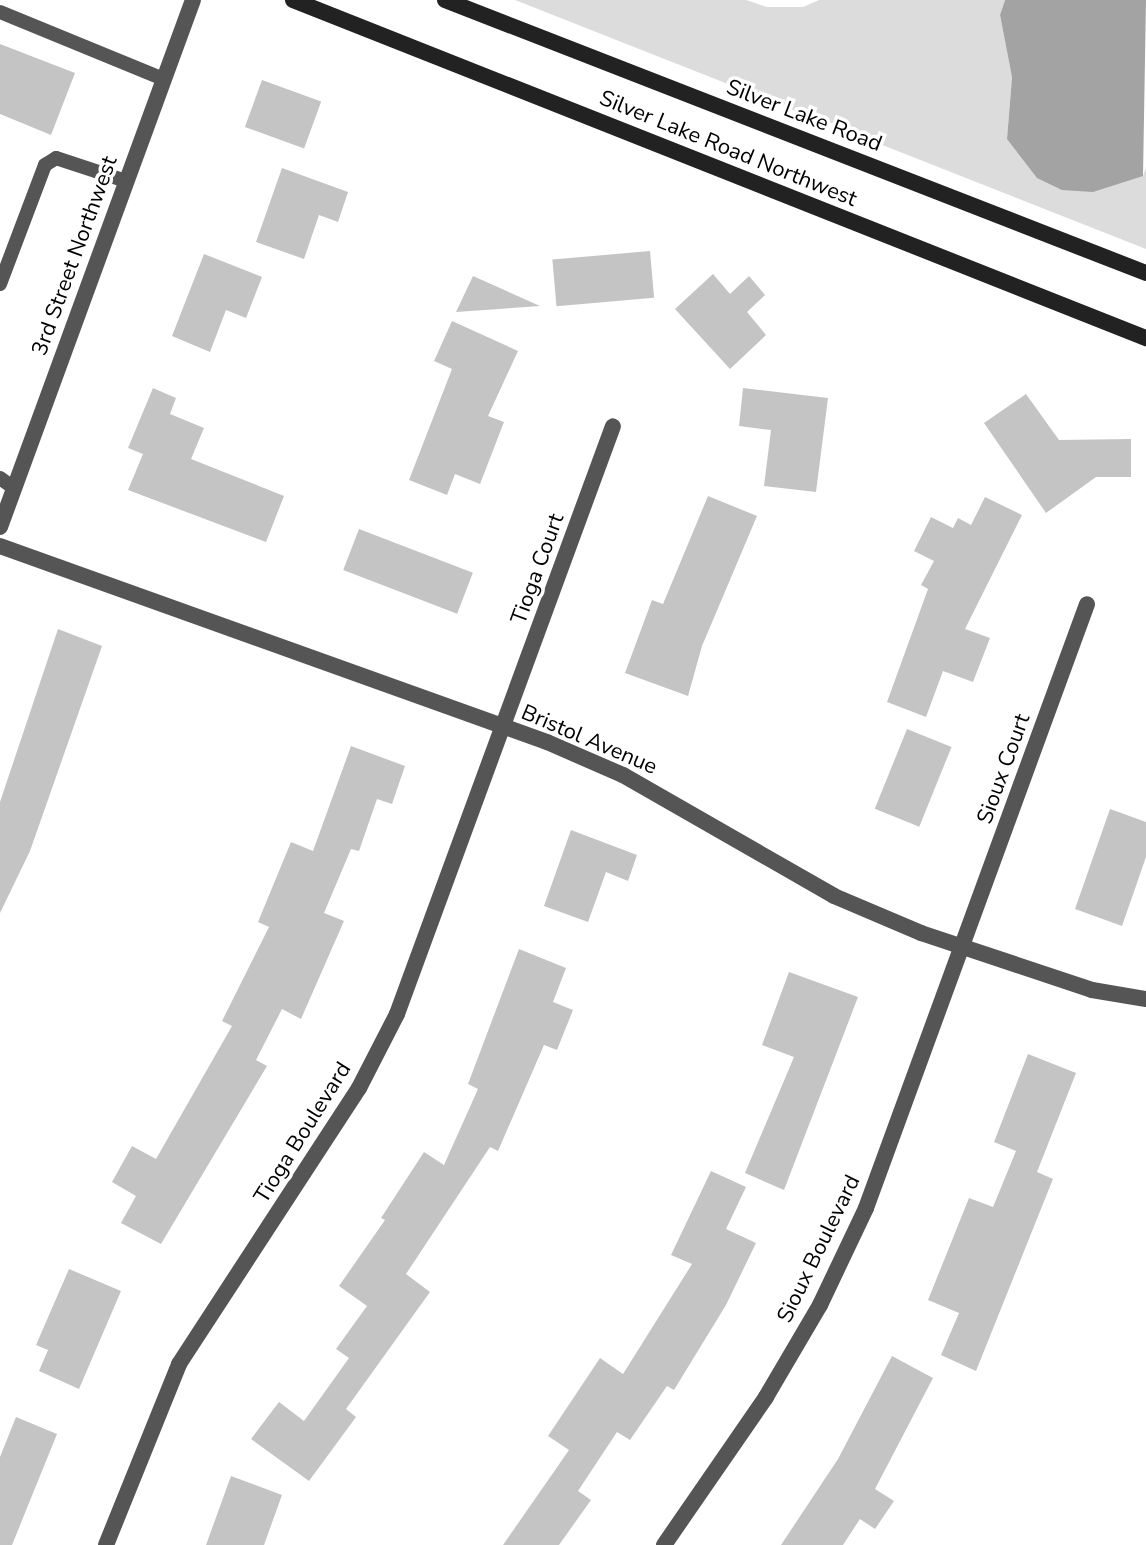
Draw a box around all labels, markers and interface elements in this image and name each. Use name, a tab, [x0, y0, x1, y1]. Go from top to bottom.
street label: Silver Lake Road	[723, 74, 885, 158]
street label: Silver Lake Road Northwest	[596, 85, 860, 213]
street label: 3rd Street Northwest	[27, 153, 123, 359]
street label: Tioga Court	[506, 510, 570, 628]
street label: Bristol Avenue	[517, 699, 661, 781]
street label: Sioux Court	[972, 710, 1036, 828]
street label: Tioga Boulevard	[249, 1058, 357, 1208]
street label: Sioux Boulevard	[772, 1171, 866, 1327]

